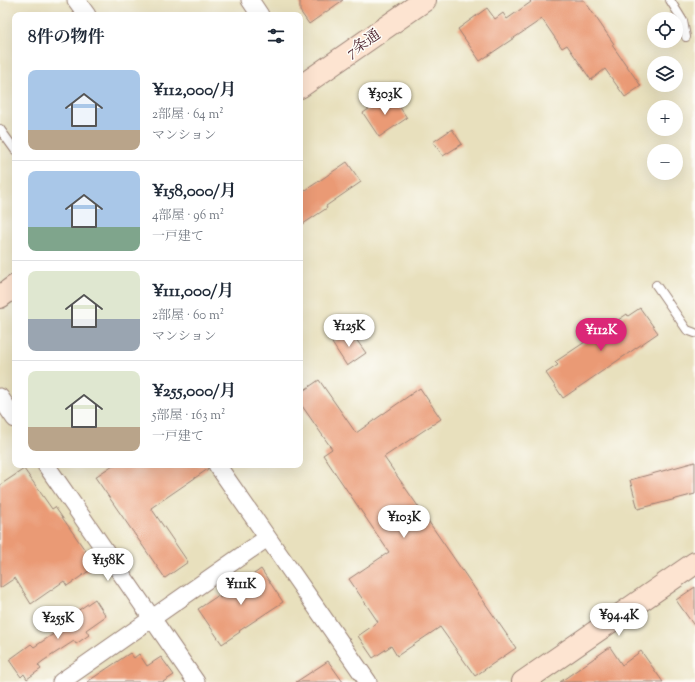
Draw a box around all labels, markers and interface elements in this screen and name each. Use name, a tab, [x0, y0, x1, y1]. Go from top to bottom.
map controls	[647, 12, 683, 180]
button: locate	[647, 12, 683, 48]
icon: filters	[265, 25, 287, 47]
street label: 7条通	[342, 25, 385, 64]
text: 8件の物件	[28, 26, 105, 50]
button: layers	[647, 56, 683, 92]
text: ¥112,000/月	[152, 79, 236, 103]
pin: ¥303K	[357, 82, 413, 116]
icon: home	[60, 86, 108, 134]
text: ¥303K	[367, 86, 403, 104]
button: +	[647, 100, 683, 136]
text: 2部屋 · 64 m²	[152, 106, 224, 124]
text: マンション	[152, 127, 216, 145]
button: −	[647, 144, 683, 180]
text: ¥158,000/月	[152, 180, 237, 204]
icon: home	[60, 187, 108, 235]
text: 4部屋 · 96 m²	[152, 207, 224, 225]
text: 一戸建て	[152, 228, 204, 246]
text: ¥111,000/月	[152, 280, 234, 304]
icon: home	[60, 287, 108, 335]
text: 2部屋 · 60 m²	[152, 307, 224, 325]
pin: ¥125K	[321, 314, 377, 348]
text: ¥125K	[333, 318, 365, 336]
pin: ¥112K	[573, 318, 629, 352]
text: ¥112K	[585, 322, 617, 340]
text: マンション	[152, 328, 216, 346]
text: ¥255,000/月	[152, 380, 237, 404]
icon: home	[60, 387, 108, 435]
text: 5部屋 · 163 m²	[152, 407, 225, 425]
text: 一戸建て	[152, 428, 204, 446]
pin: ¥103K	[376, 505, 432, 539]
text: ¥103K	[387, 509, 421, 527]
pin: ¥158K	[80, 548, 136, 582]
text: ¥158K	[91, 552, 125, 570]
pin: ¥111K	[213, 572, 269, 606]
text: ¥111K	[225, 576, 257, 594]
pin: ¥94.4K	[586, 603, 652, 637]
pin: ¥255K	[30, 606, 86, 640]
text: ¥94.4K	[599, 607, 639, 625]
text: ¥255K	[42, 610, 74, 628]

